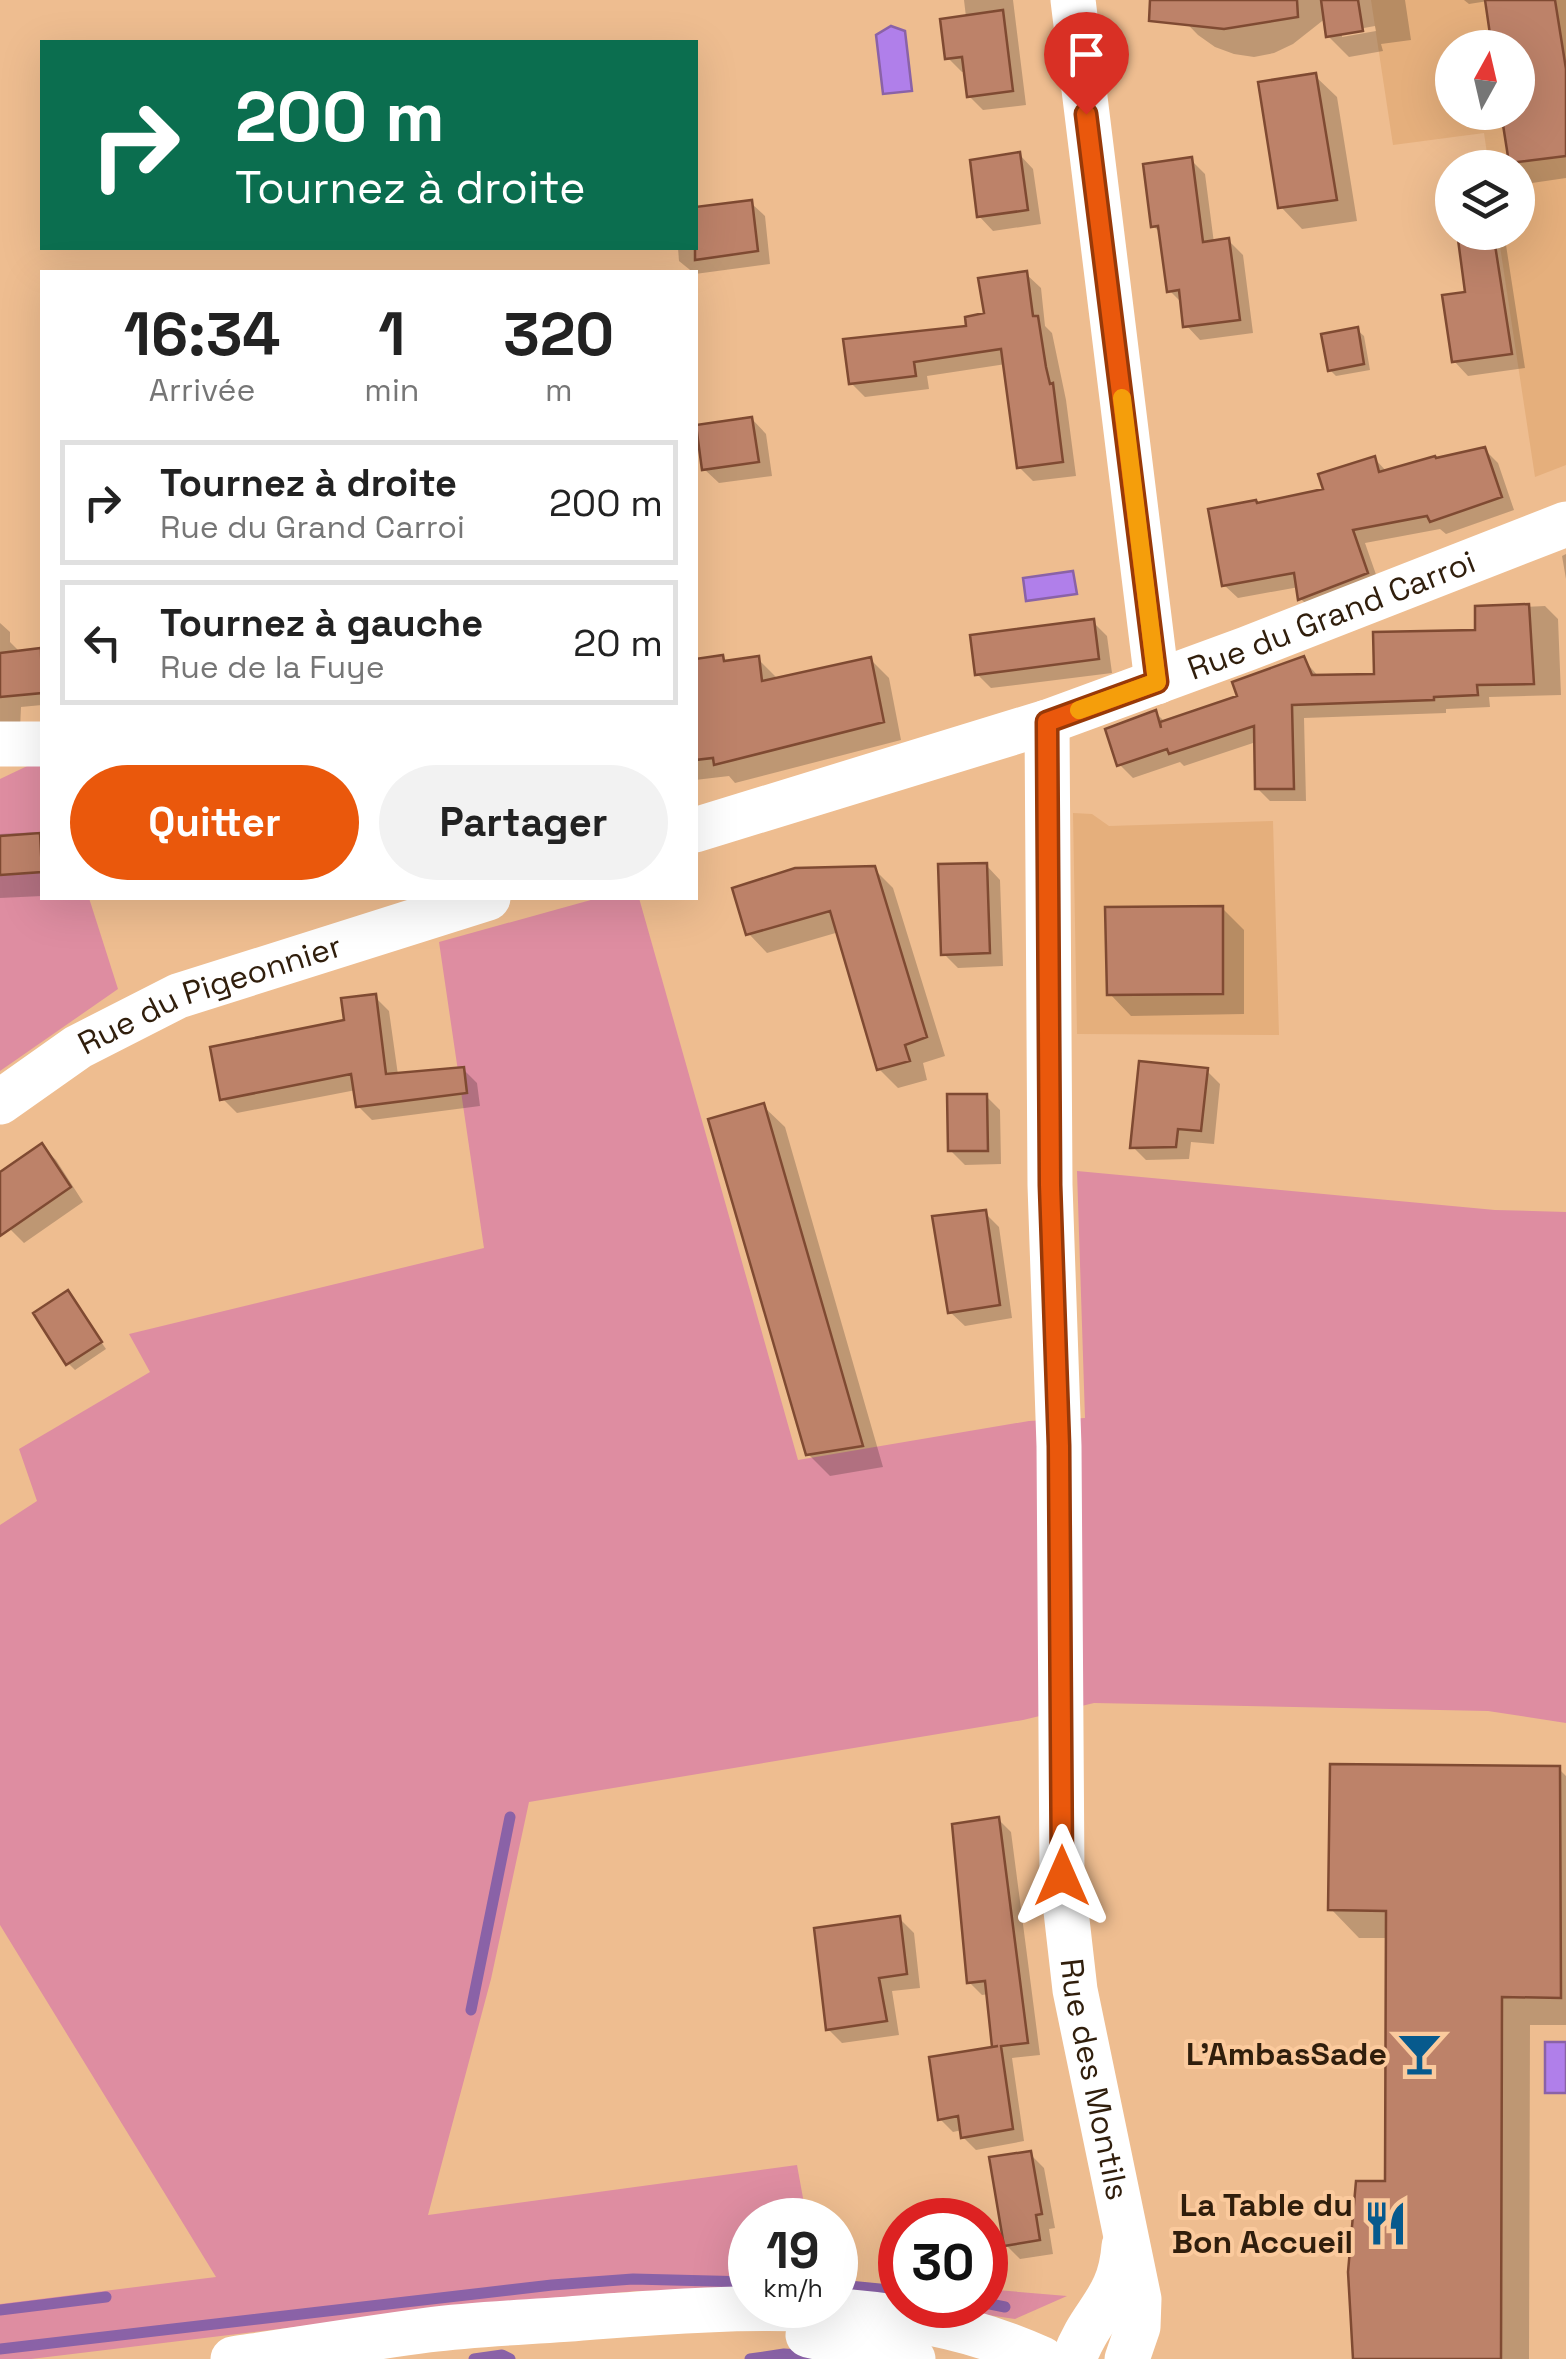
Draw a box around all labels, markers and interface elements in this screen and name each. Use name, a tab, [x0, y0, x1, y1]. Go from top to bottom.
pin	[1044, 12, 1129, 115]
icon: arrive	[1059, 27, 1114, 82]
north arrow	[1435, 30, 1535, 130]
map controls	[1435, 30, 1535, 250]
text: 200 m	[235, 72, 445, 161]
icon: right	[70, 80, 200, 210]
button: layers	[1435, 150, 1535, 250]
text: Tournez à droite	[235, 159, 586, 216]
text: 16:34	[124, 296, 281, 373]
text: 1	[378, 296, 405, 373]
text: 320	[503, 296, 614, 373]
text: Arrivée	[149, 370, 255, 410]
text: min	[364, 370, 419, 410]
text: m	[545, 370, 572, 410]
text: Tournez à droite	[160, 459, 457, 507]
icon: right	[75, 475, 130, 530]
text: 200 m	[549, 479, 663, 527]
text: Rue du Grand Carroi	[160, 507, 465, 547]
street label: Rue du Grand Carroi	[1182, 541, 1481, 689]
text: Tournez à gauche	[160, 599, 483, 647]
icon: left	[75, 615, 130, 670]
text: 20 m	[573, 619, 663, 667]
text: Rue de la Fuye	[160, 647, 385, 687]
button: Quitter	[70, 765, 359, 880]
button: Partager	[379, 765, 668, 880]
street label: Rue du Pigeonnier	[71, 926, 346, 1064]
position arrow	[1010, 1824, 1114, 1928]
street label: Rue des Montils	[1052, 1956, 1138, 2203]
bar icon: L'AmbasSade	[1396, 2030, 1444, 2078]
place label: L'AmbasSade	[1186, 2034, 1387, 2074]
place label: La Table du Bon Accueil	[1172, 2185, 1353, 2262]
speed limit sign: 30	[878, 2198, 1008, 2328]
restaurant icon: La Table du Bon Accueil	[1362, 2199, 1410, 2247]
text: 19	[766, 2219, 820, 2283]
text: km/h	[763, 2272, 823, 2304]

